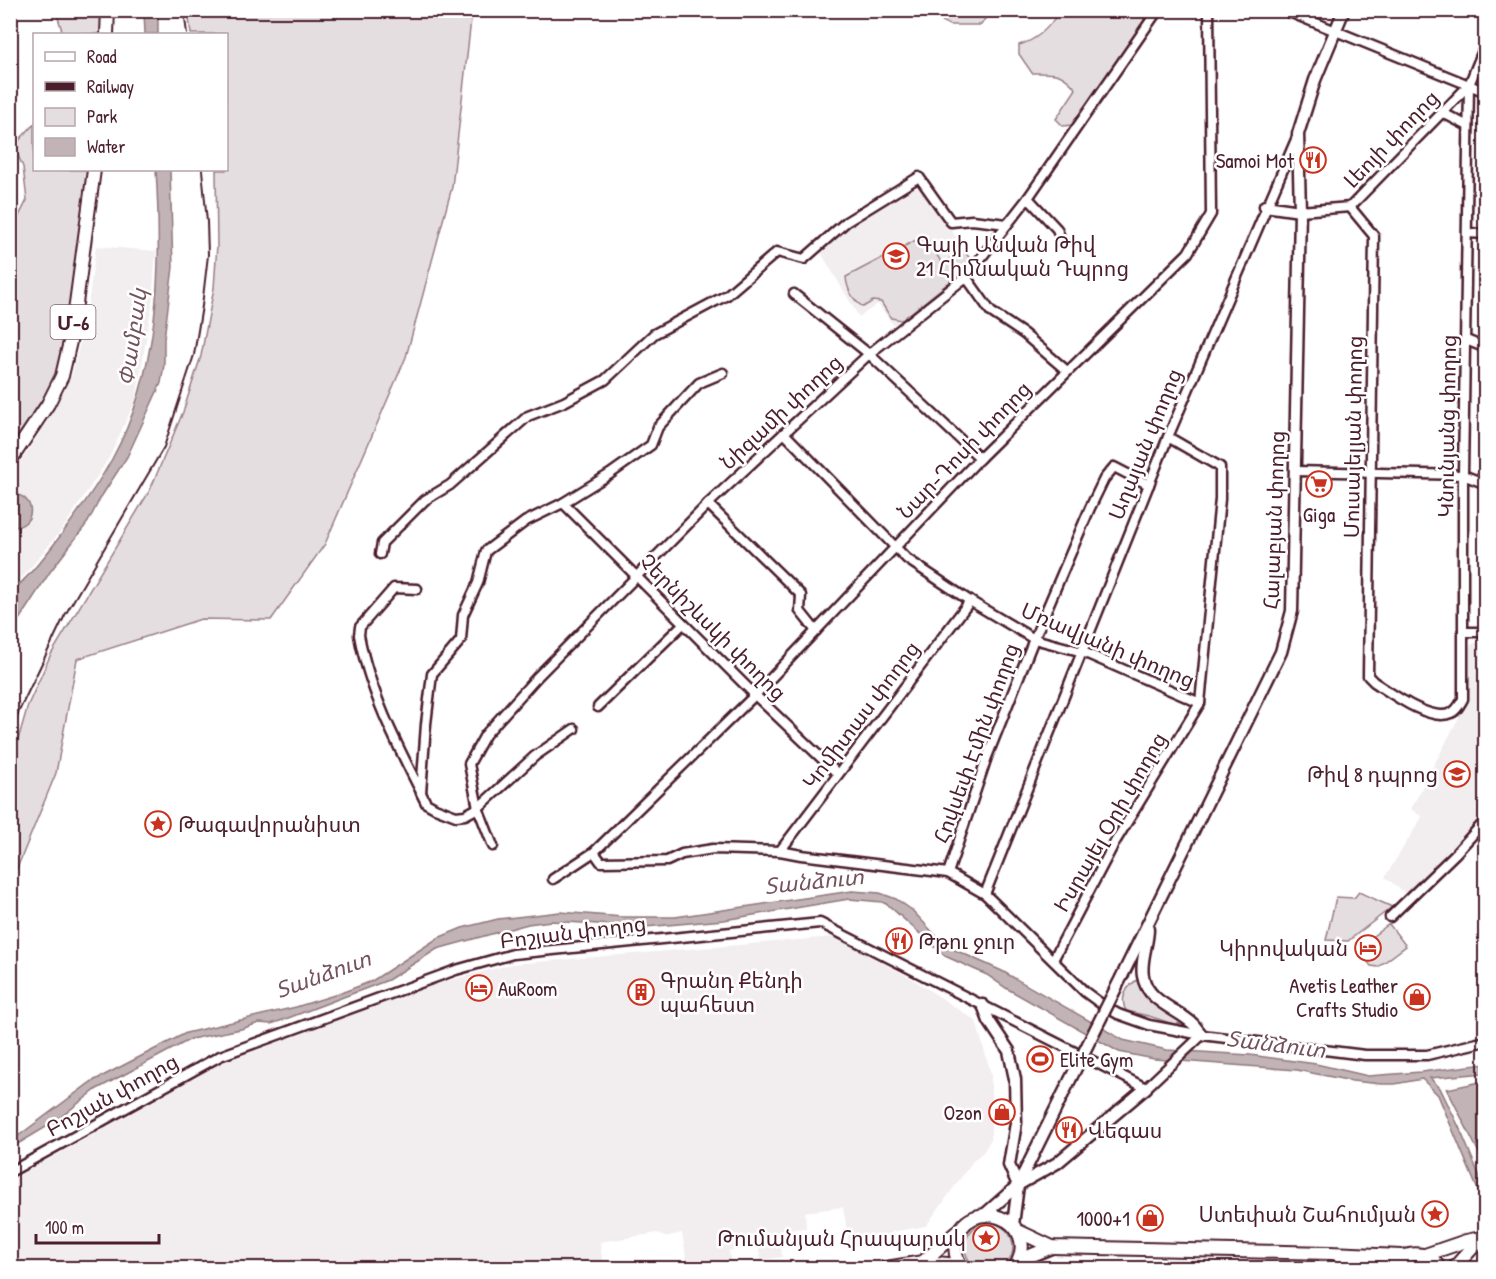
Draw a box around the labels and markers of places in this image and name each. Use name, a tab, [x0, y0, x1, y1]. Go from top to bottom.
restaurant icon: Samoi Mot	[1298, 145, 1328, 175]
place label: Samoi Mot	[1216, 146, 1295, 175]
place label: Գայի Անվան Թիվ 21 Հիմնական Դպրոց	[916, 230, 1129, 283]
school or university icon: Գայի Անվան Թիվ 21 Հիմնական Դպրոց	[881, 241, 911, 271]
supermarket icon: Giga	[1304, 469, 1334, 499]
place label: Giga	[1303, 500, 1335, 529]
school or university icon: Թիվ 8 դպրոց	[1442, 759, 1472, 789]
place label: Թիվ 8 դպրոց	[1307, 760, 1438, 789]
place icon: Թագավորանիստ	[143, 809, 173, 839]
place label: Թագավորանիստ	[178, 810, 361, 839]
restaurant icon: Թթու ջուր	[884, 926, 914, 956]
place label: Թթու ջուր	[918, 927, 1015, 956]
hotel icon: Կիրովական	[1353, 933, 1383, 963]
place label: Կիրովական	[1219, 934, 1348, 963]
place label: Գրանդ Քենդի պահեստ	[660, 966, 803, 1019]
place label: Avetis Leather Crafts Studio	[1289, 971, 1398, 1024]
hotel icon: AuRoom	[464, 973, 494, 1003]
place label: AuRoom	[498, 974, 557, 1003]
building icon: Գրանդ Քենդի պահեստ	[626, 977, 656, 1007]
shop icon: Avetis Leather Crafts Studio	[1402, 982, 1432, 1012]
sports icon: Elite Gym	[1025, 1044, 1055, 1074]
place label: Elite Gym	[1060, 1045, 1133, 1074]
shop icon: Ozon	[987, 1097, 1017, 1127]
place label: Ozon	[943, 1098, 982, 1127]
restaurant icon: Վեգաս	[1054, 1115, 1084, 1145]
place label: Վեգաս	[1088, 1116, 1162, 1145]
place icon: Ստեփան Շահումյան	[1420, 1199, 1450, 1229]
place label: Ստեփան Շահումյան	[1198, 1200, 1416, 1229]
shop icon: 1000+1	[1135, 1203, 1165, 1233]
place label: 1000+1	[1076, 1204, 1130, 1233]
place icon: Թումանյան Հրապարակ	[971, 1223, 1001, 1253]
place label: Թումանյան Հրապարակ	[717, 1224, 966, 1253]

